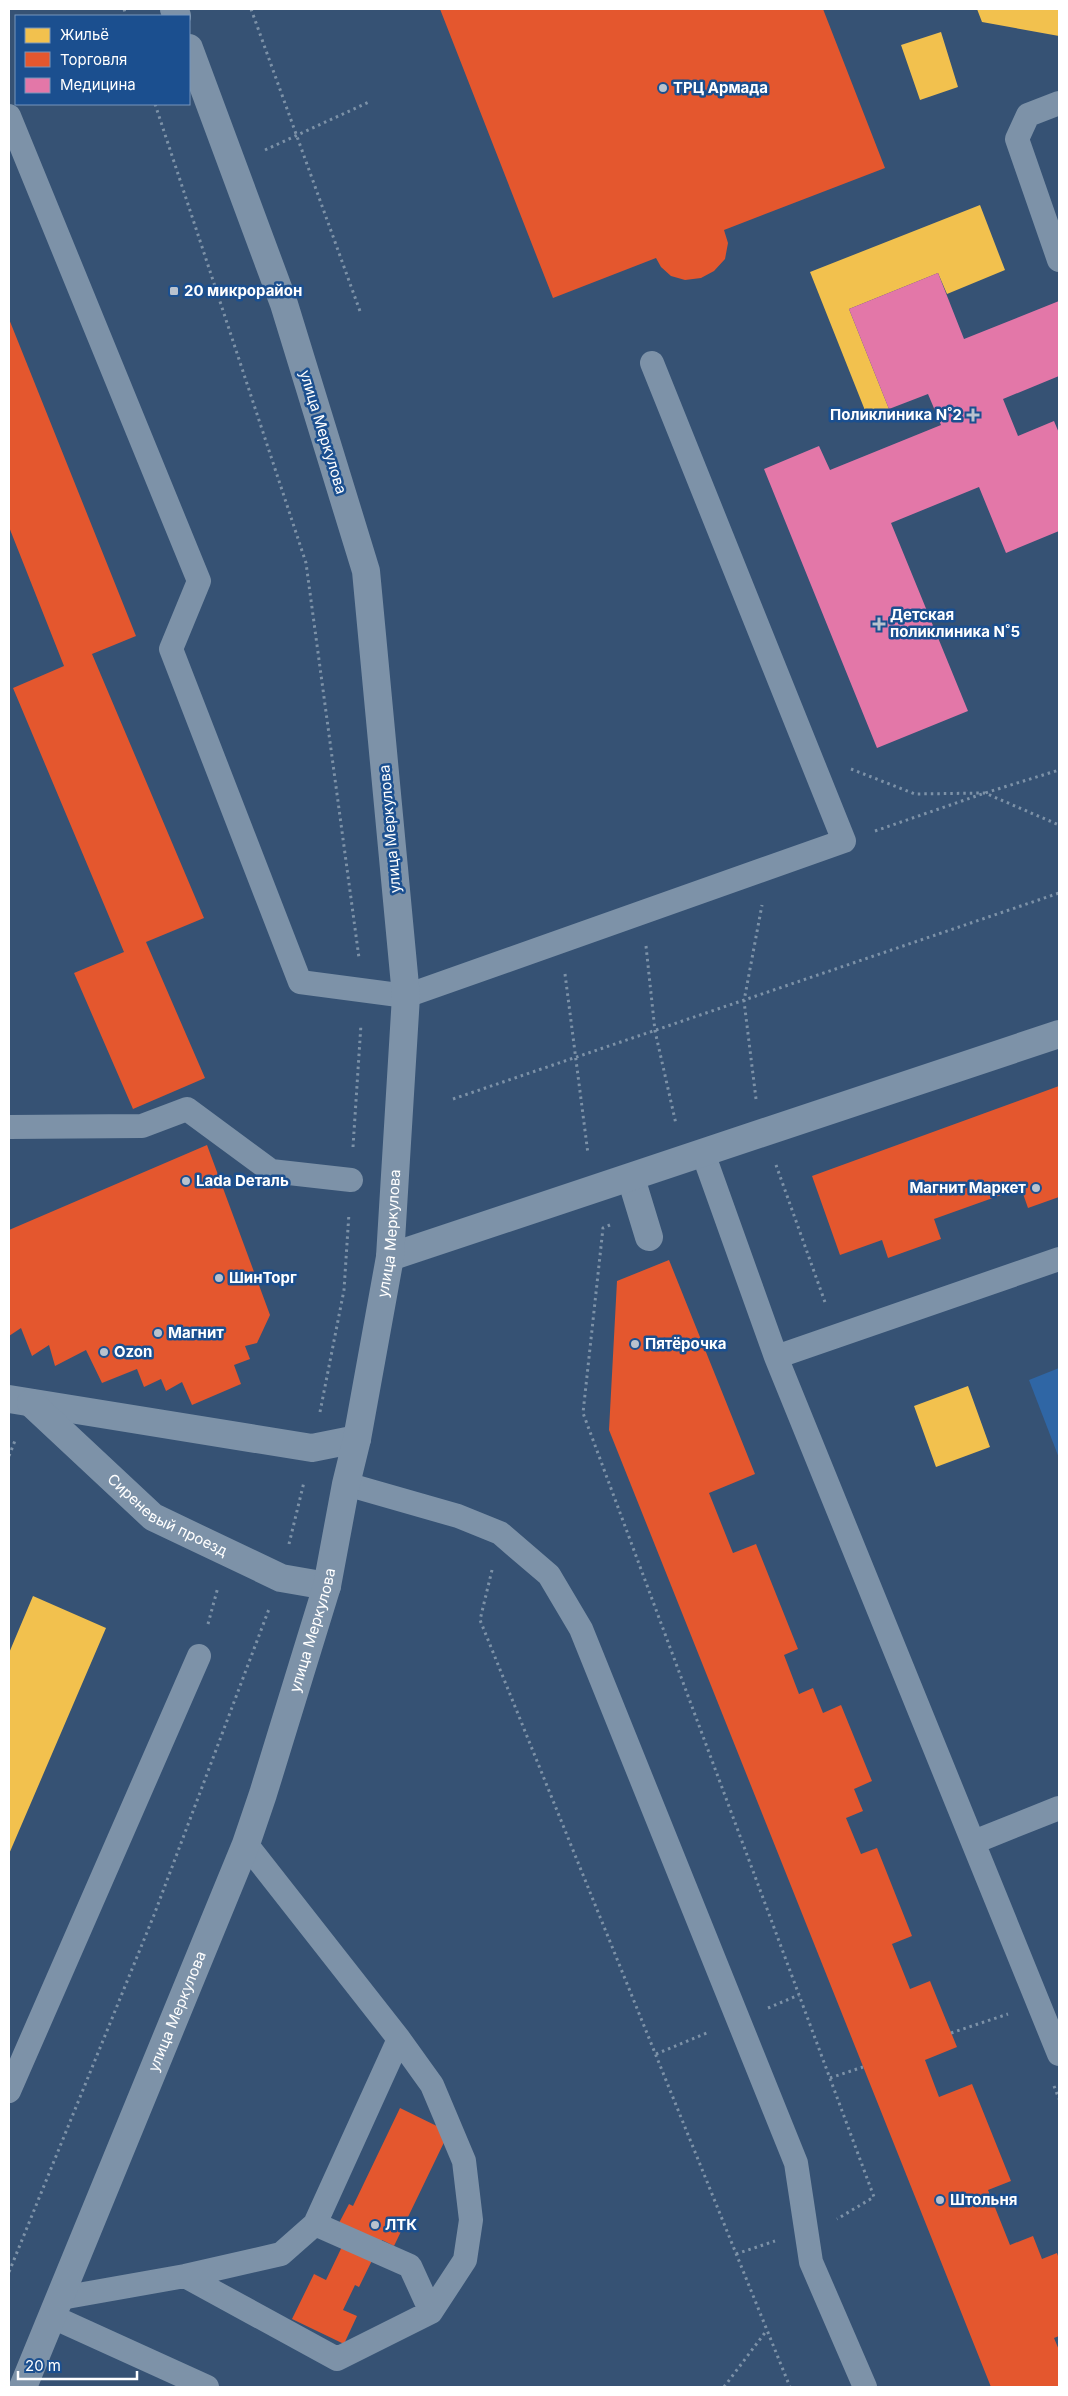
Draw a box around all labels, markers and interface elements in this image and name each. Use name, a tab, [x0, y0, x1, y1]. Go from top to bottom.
legend	[15, 15, 190, 105]
text: Жильё	[60, 25, 109, 44]
text: Торговля	[60, 50, 127, 69]
text: Медицина	[60, 75, 136, 94]
place label: ТРЦ Армада	[673, 78, 768, 97]
marker: ТРЦ Армада	[657, 82, 669, 94]
place label: 20 микрорайон	[184, 281, 302, 300]
marker: 20 микрорайон	[168, 285, 180, 297]
street label: улица Меркулова	[296, 368, 351, 496]
place label: Поликлиника N˚2	[830, 405, 962, 424]
marker: Поликлиника N˚2	[966, 408, 980, 422]
place label: Детская поликлиника N˚5	[890, 605, 1020, 641]
marker: Детская поликлиника N˚5	[872, 617, 886, 631]
street label: улица Меркулова	[374, 764, 405, 894]
street label: улица Меркулова	[373, 1169, 404, 1299]
place label: Lada Dеталь	[196, 1171, 289, 1190]
marker: Lada Dеталь	[180, 1175, 192, 1187]
place label: Магнит Маркет	[909, 1178, 1026, 1197]
marker: Магнит Маркет	[1030, 1182, 1042, 1194]
place label: ШинТорг	[229, 1268, 297, 1287]
marker: ШинТорг	[213, 1272, 225, 1284]
place label: Магнит	[168, 1323, 224, 1342]
marker: Магнит	[152, 1327, 164, 1339]
place label: Пятёрочка	[645, 1334, 726, 1353]
marker: Пятёрочка	[629, 1338, 641, 1350]
place label: Ozon	[114, 1342, 152, 1361]
marker: Ozon	[98, 1346, 110, 1358]
street label: Сиреневый проезд	[104, 1469, 231, 1560]
street label: улица Меркулова	[285, 1566, 339, 1695]
street label: улица Меркулова	[144, 1948, 210, 2074]
place label: Штольня	[950, 2190, 1017, 2209]
marker: Штольня	[934, 2194, 946, 2206]
place label: ЛТК	[385, 2215, 417, 2234]
marker: ЛТК	[369, 2219, 381, 2231]
scale bar	[18, 2348, 136, 2380]
text: 20 m	[25, 2356, 61, 2375]

